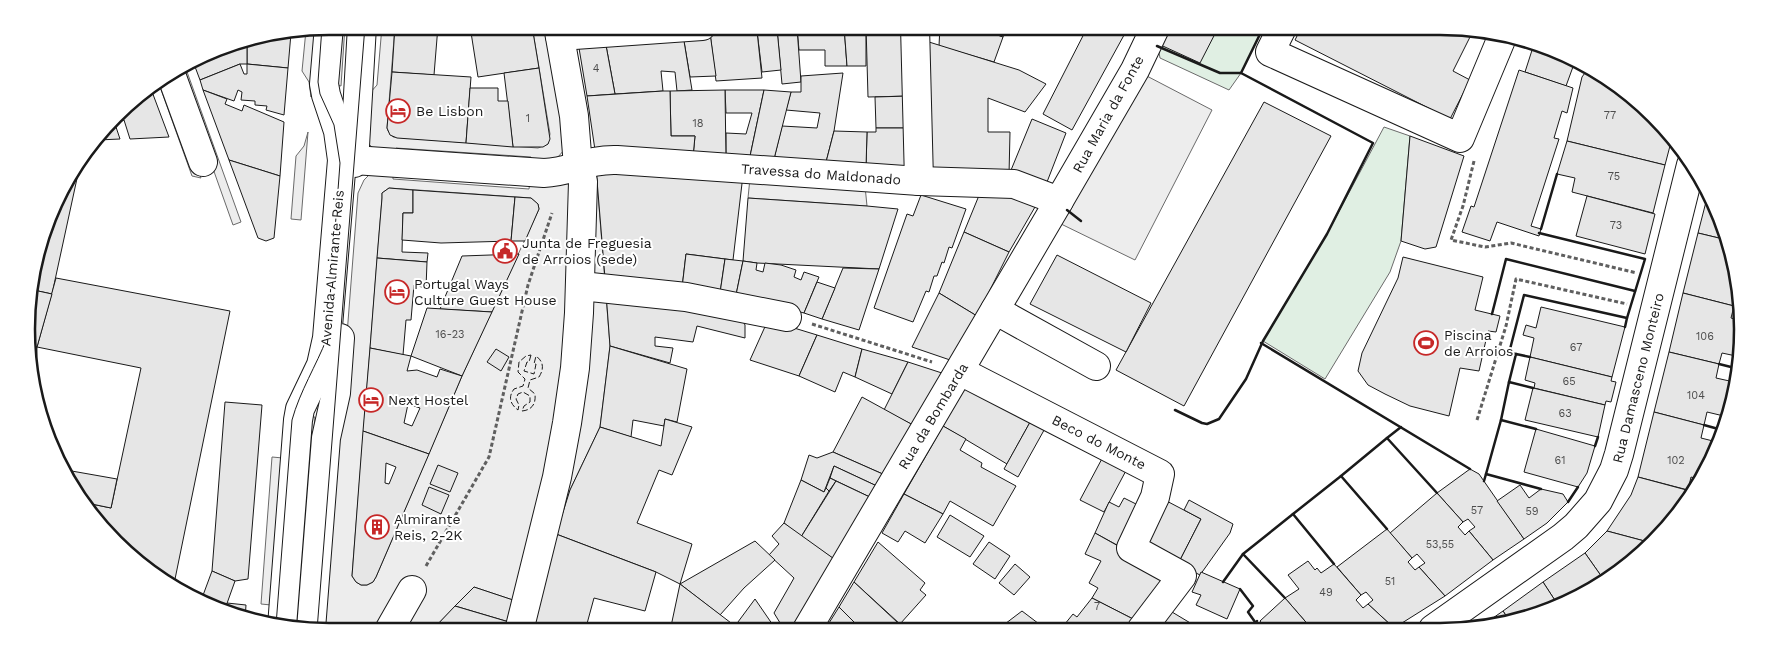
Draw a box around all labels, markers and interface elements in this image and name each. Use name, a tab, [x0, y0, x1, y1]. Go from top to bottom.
street label: Rua Maria da Fonte	[1069, 53, 1147, 175]
house number: 4	[593, 62, 600, 75]
hotel icon: Be Lisbon	[385, 98, 411, 124]
place label: Be Lisbon	[416, 103, 483, 119]
house number: 77	[1604, 109, 1616, 122]
house number: 1	[526, 112, 530, 125]
house number: 18	[692, 117, 704, 130]
street label: Travessa do Maldonado	[741, 160, 901, 188]
house number: 75	[1608, 170, 1620, 183]
street label: Avenida Almirante Reis	[317, 189, 347, 347]
house number: 73	[1610, 219, 1622, 232]
place label: Junta de Freguesia de Arroios (sede)	[522, 235, 652, 267]
public building icon: Junta de Freguesia de Arroios (sede)	[492, 238, 518, 264]
place label: Portugal Ways Culture Guest House	[414, 276, 557, 308]
hotel icon: Portugal Ways Culture Guest House	[384, 279, 410, 305]
street label: Rua Damasceno Monteiro	[1609, 291, 1667, 465]
place label: Piscina de Arroios	[1444, 327, 1513, 359]
house number: 16-23	[436, 328, 464, 341]
sports icon: Piscina de Arroios	[1413, 330, 1439, 356]
house number: 106	[1696, 330, 1714, 343]
house number: 67	[1570, 341, 1582, 354]
street label: Rua da Bombarda	[895, 360, 971, 472]
house number: 65	[1562, 375, 1576, 388]
hotel icon: Next Hostel	[358, 387, 384, 413]
house number: 104	[1687, 389, 1705, 402]
place label: Next Hostel	[388, 392, 469, 408]
house number: 63	[1558, 407, 1572, 420]
street label: Beco do Monte	[1050, 412, 1148, 472]
house number: 61	[1555, 454, 1565, 467]
house number: 102	[1667, 454, 1685, 467]
house number: 57	[1471, 504, 1483, 517]
house number: 59	[1525, 505, 1539, 518]
place label: Almirante Reis, 2-2K	[394, 511, 463, 543]
building icon: Almirante Reis, 2-2K	[364, 514, 390, 540]
house number: 53,55	[1426, 538, 1454, 551]
house number: 51	[1385, 575, 1395, 588]
house number: 49	[1319, 586, 1333, 599]
house number: 7	[1094, 600, 1100, 613]

